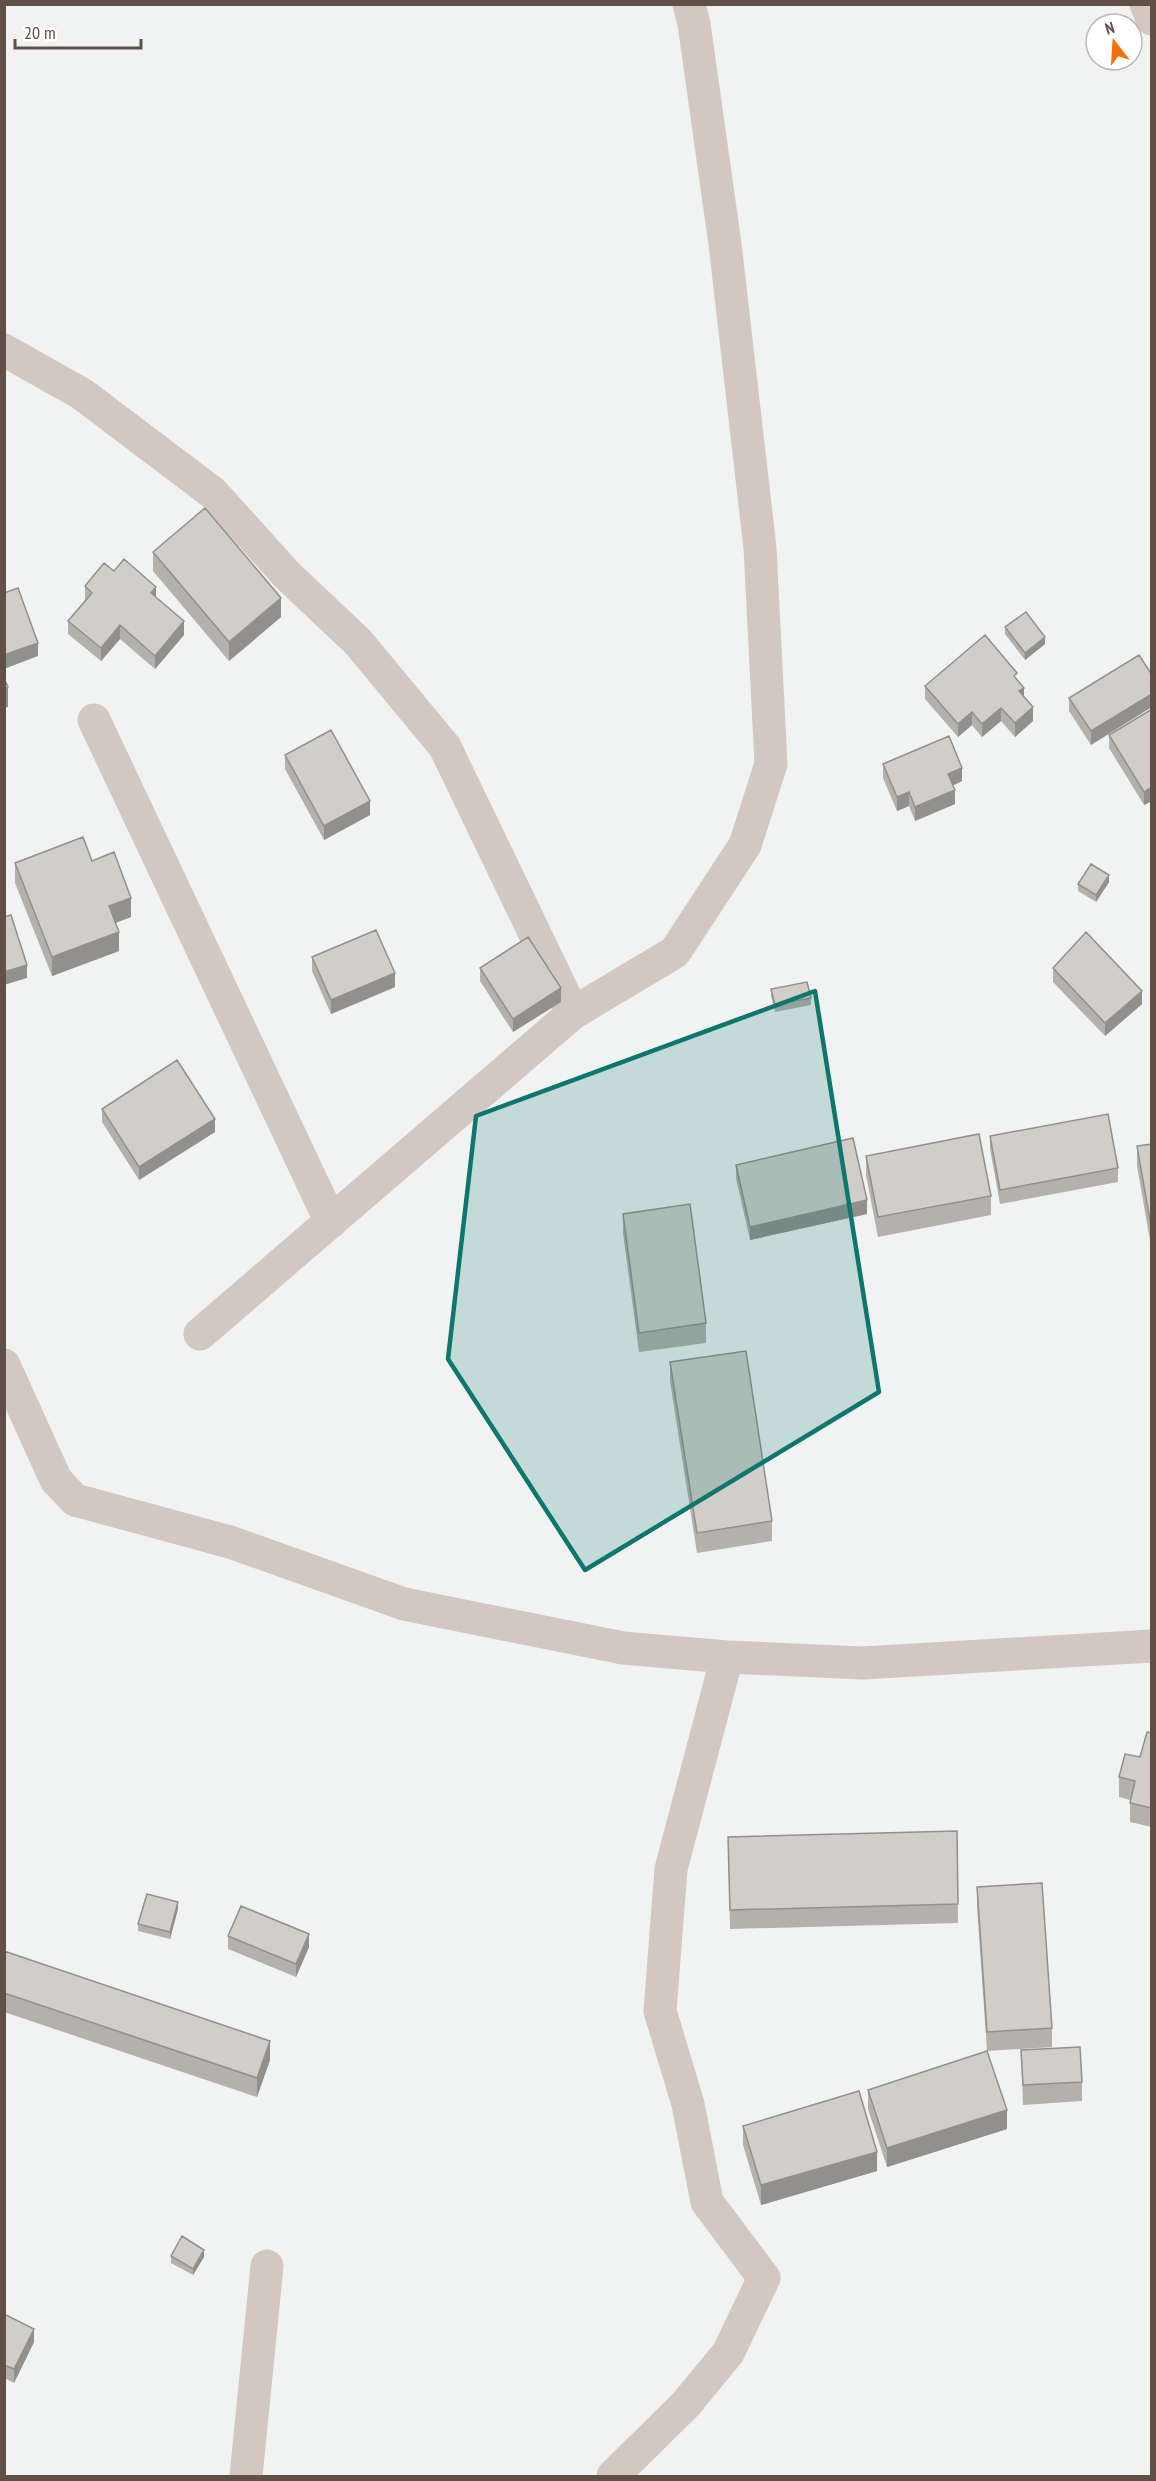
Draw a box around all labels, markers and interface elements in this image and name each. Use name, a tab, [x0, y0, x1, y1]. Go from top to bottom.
scale bar	[15, 12, 141, 50]
north arrow	[1084, 12, 1144, 72]
text: N	[1103, 17, 1117, 38]
text: 20 m	[24, 21, 56, 44]

